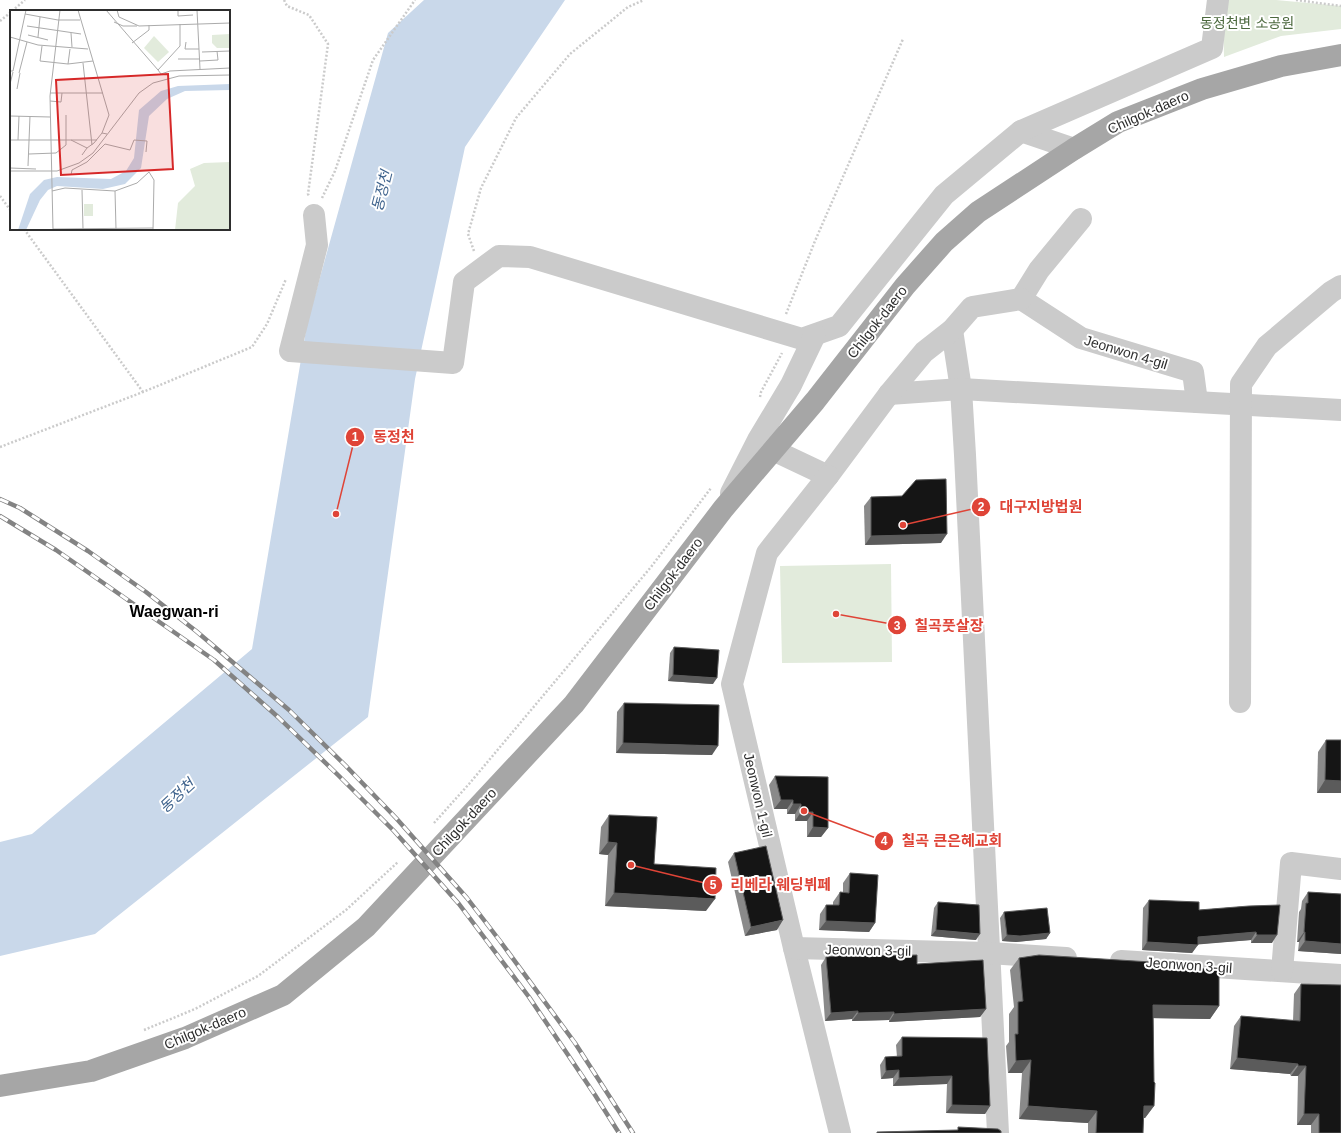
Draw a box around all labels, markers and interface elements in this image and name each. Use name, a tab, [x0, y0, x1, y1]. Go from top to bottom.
inset map	[10, 10, 230, 230]
park label: 동정천변 소공원	[1200, 15, 1294, 31]
street label: Chilgok-daero	[1105, 87, 1191, 137]
water label: 동정천	[368, 167, 395, 213]
street label: Chilgok-daero	[844, 283, 910, 361]
street label: Jeonwon 4-gil	[1082, 332, 1170, 372]
callout: 동정천	[345, 423, 422, 450]
text: 동정천	[373, 428, 415, 445]
text: 1	[352, 430, 359, 444]
callout: 대구지방법원	[971, 494, 1090, 521]
text: 대구지방법원	[1000, 498, 1082, 515]
text: 2	[978, 500, 985, 514]
street label: Chilgok-daero	[640, 534, 706, 614]
district label: Waegwan-ri	[129, 603, 219, 620]
callout: 칠곡풋살장	[887, 612, 992, 639]
text: 칠곡풋살장	[914, 617, 984, 634]
text: 3	[894, 619, 901, 633]
street label: Jeonwon 1-gil	[740, 751, 776, 839]
water label: 동정천	[156, 774, 199, 816]
street label: Chilgok-daero	[428, 785, 500, 859]
callout: 칠곡 큰은혜교회	[874, 828, 1011, 855]
text: 칠곡 큰은혜교회	[902, 832, 1002, 849]
text: 4	[881, 834, 888, 848]
callout: 리베라 웨딩뷔페	[703, 871, 839, 898]
text: 리베라 웨딩뷔페	[731, 876, 831, 893]
text: 5	[710, 878, 717, 892]
street label: Jeonwon 3-gil	[825, 941, 911, 959]
street label: Jeonwon 3-gil	[1145, 954, 1233, 976]
street label: Chilgok-daero	[162, 1004, 248, 1052]

